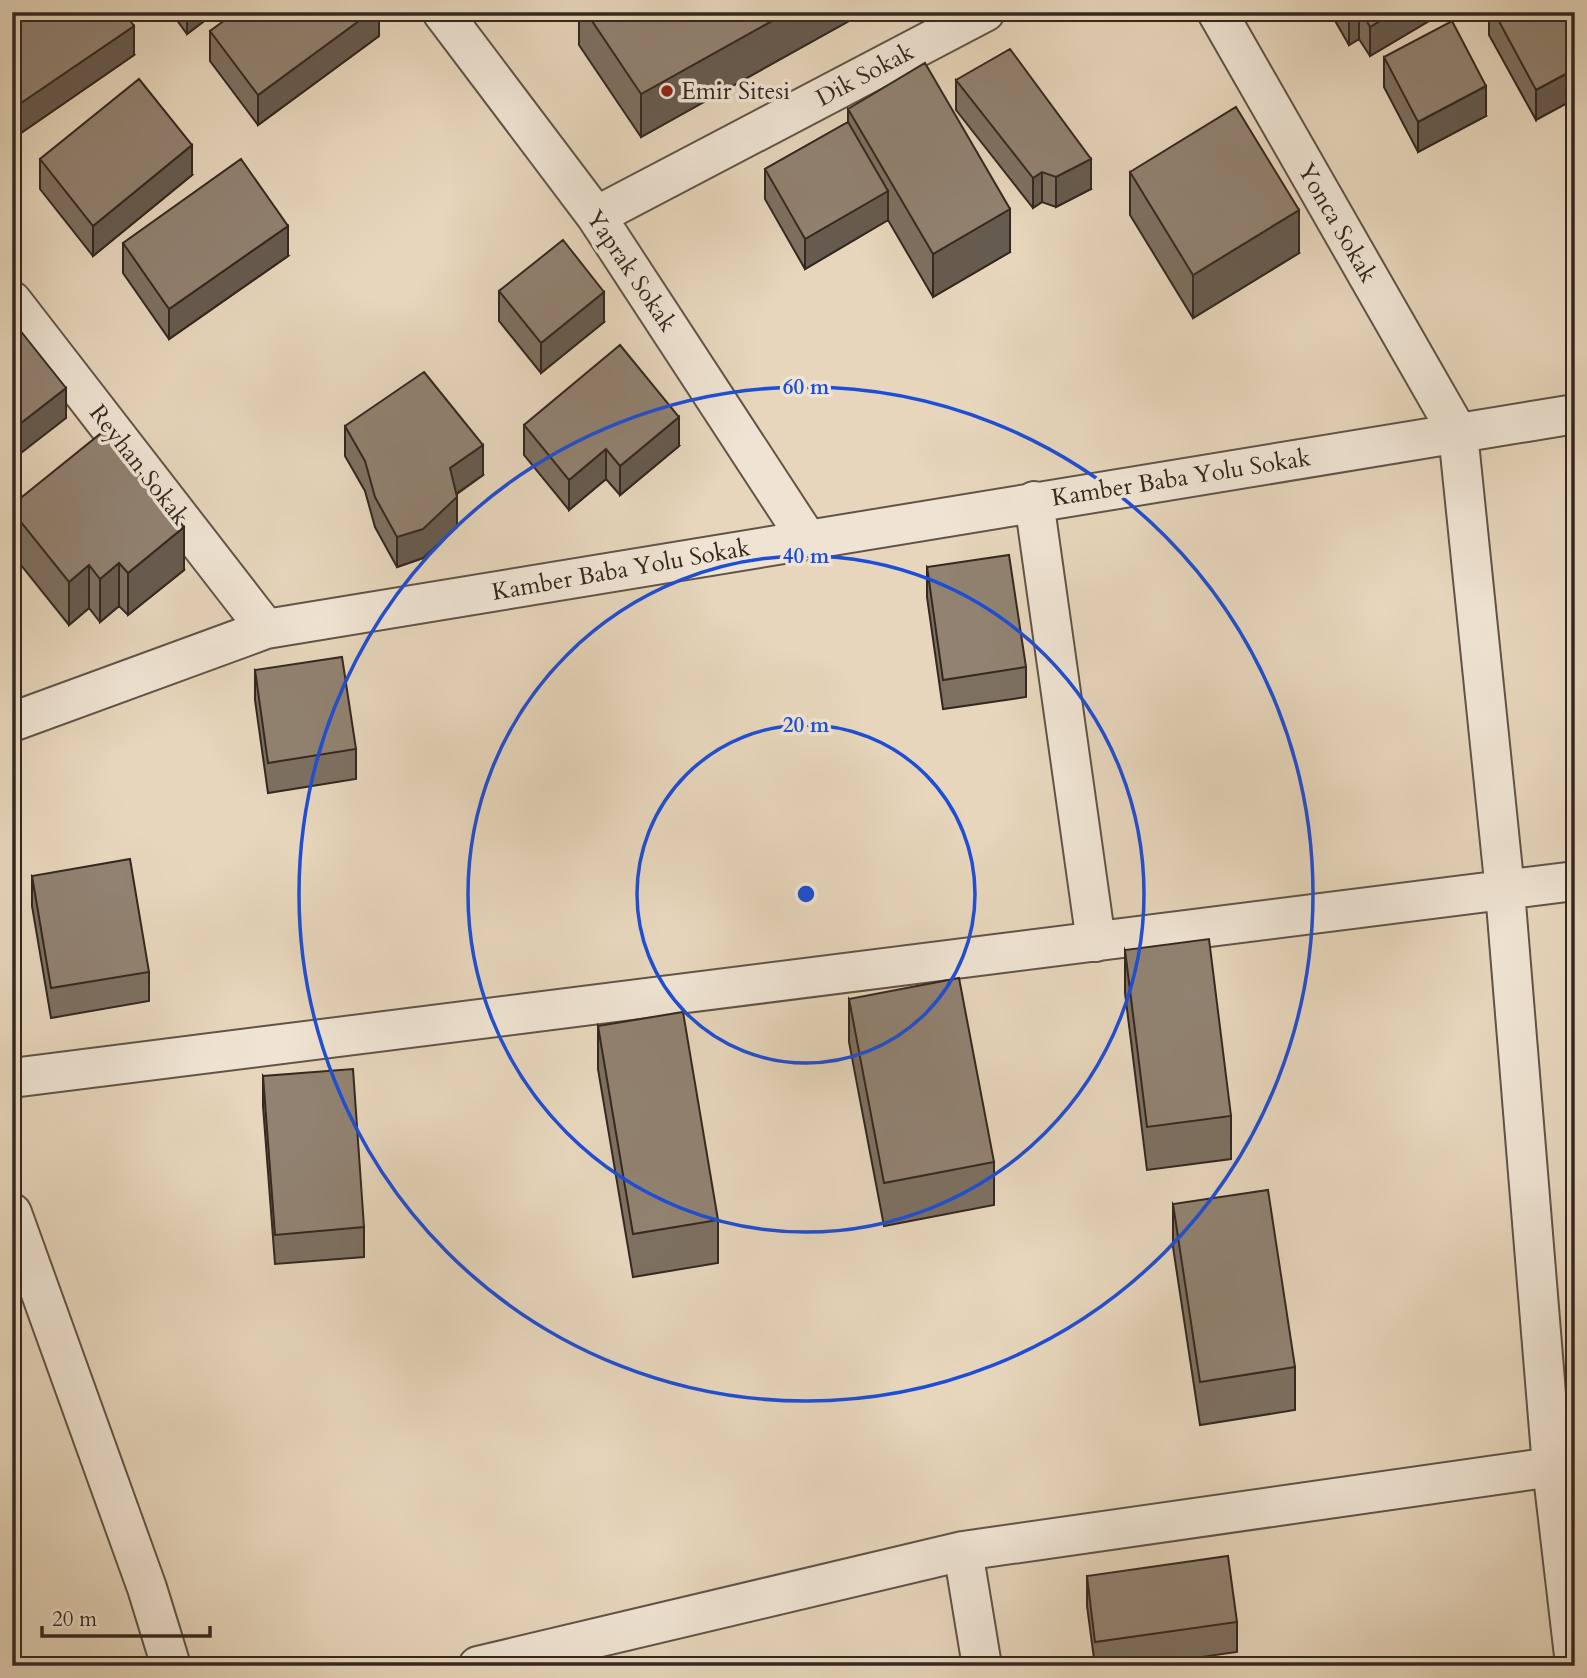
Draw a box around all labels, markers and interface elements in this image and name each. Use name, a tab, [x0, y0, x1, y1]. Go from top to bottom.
street label: Dik Sokak	[810, 35, 920, 115]
place label: Emir Sitesi	[681, 75, 790, 108]
marker: Emir Sitesi	[659, 83, 675, 99]
street label: Yonca Sokak	[1289, 157, 1385, 289]
street label: Yaprak Sokak	[578, 204, 684, 339]
text: 60 m	[783, 373, 830, 402]
street label: Reyhan Sokak	[81, 398, 197, 532]
street label: Kamber Baba Yolu Sokak	[1049, 441, 1313, 515]
street label: Kamber Baba Yolu Sokak	[489, 531, 753, 609]
text: 40 m	[783, 542, 830, 571]
text: 20 m	[783, 711, 830, 740]
centre of rings	[794, 882, 818, 906]
scale bar	[42, 1594, 210, 1638]
text: 20 m	[52, 1605, 97, 1634]

